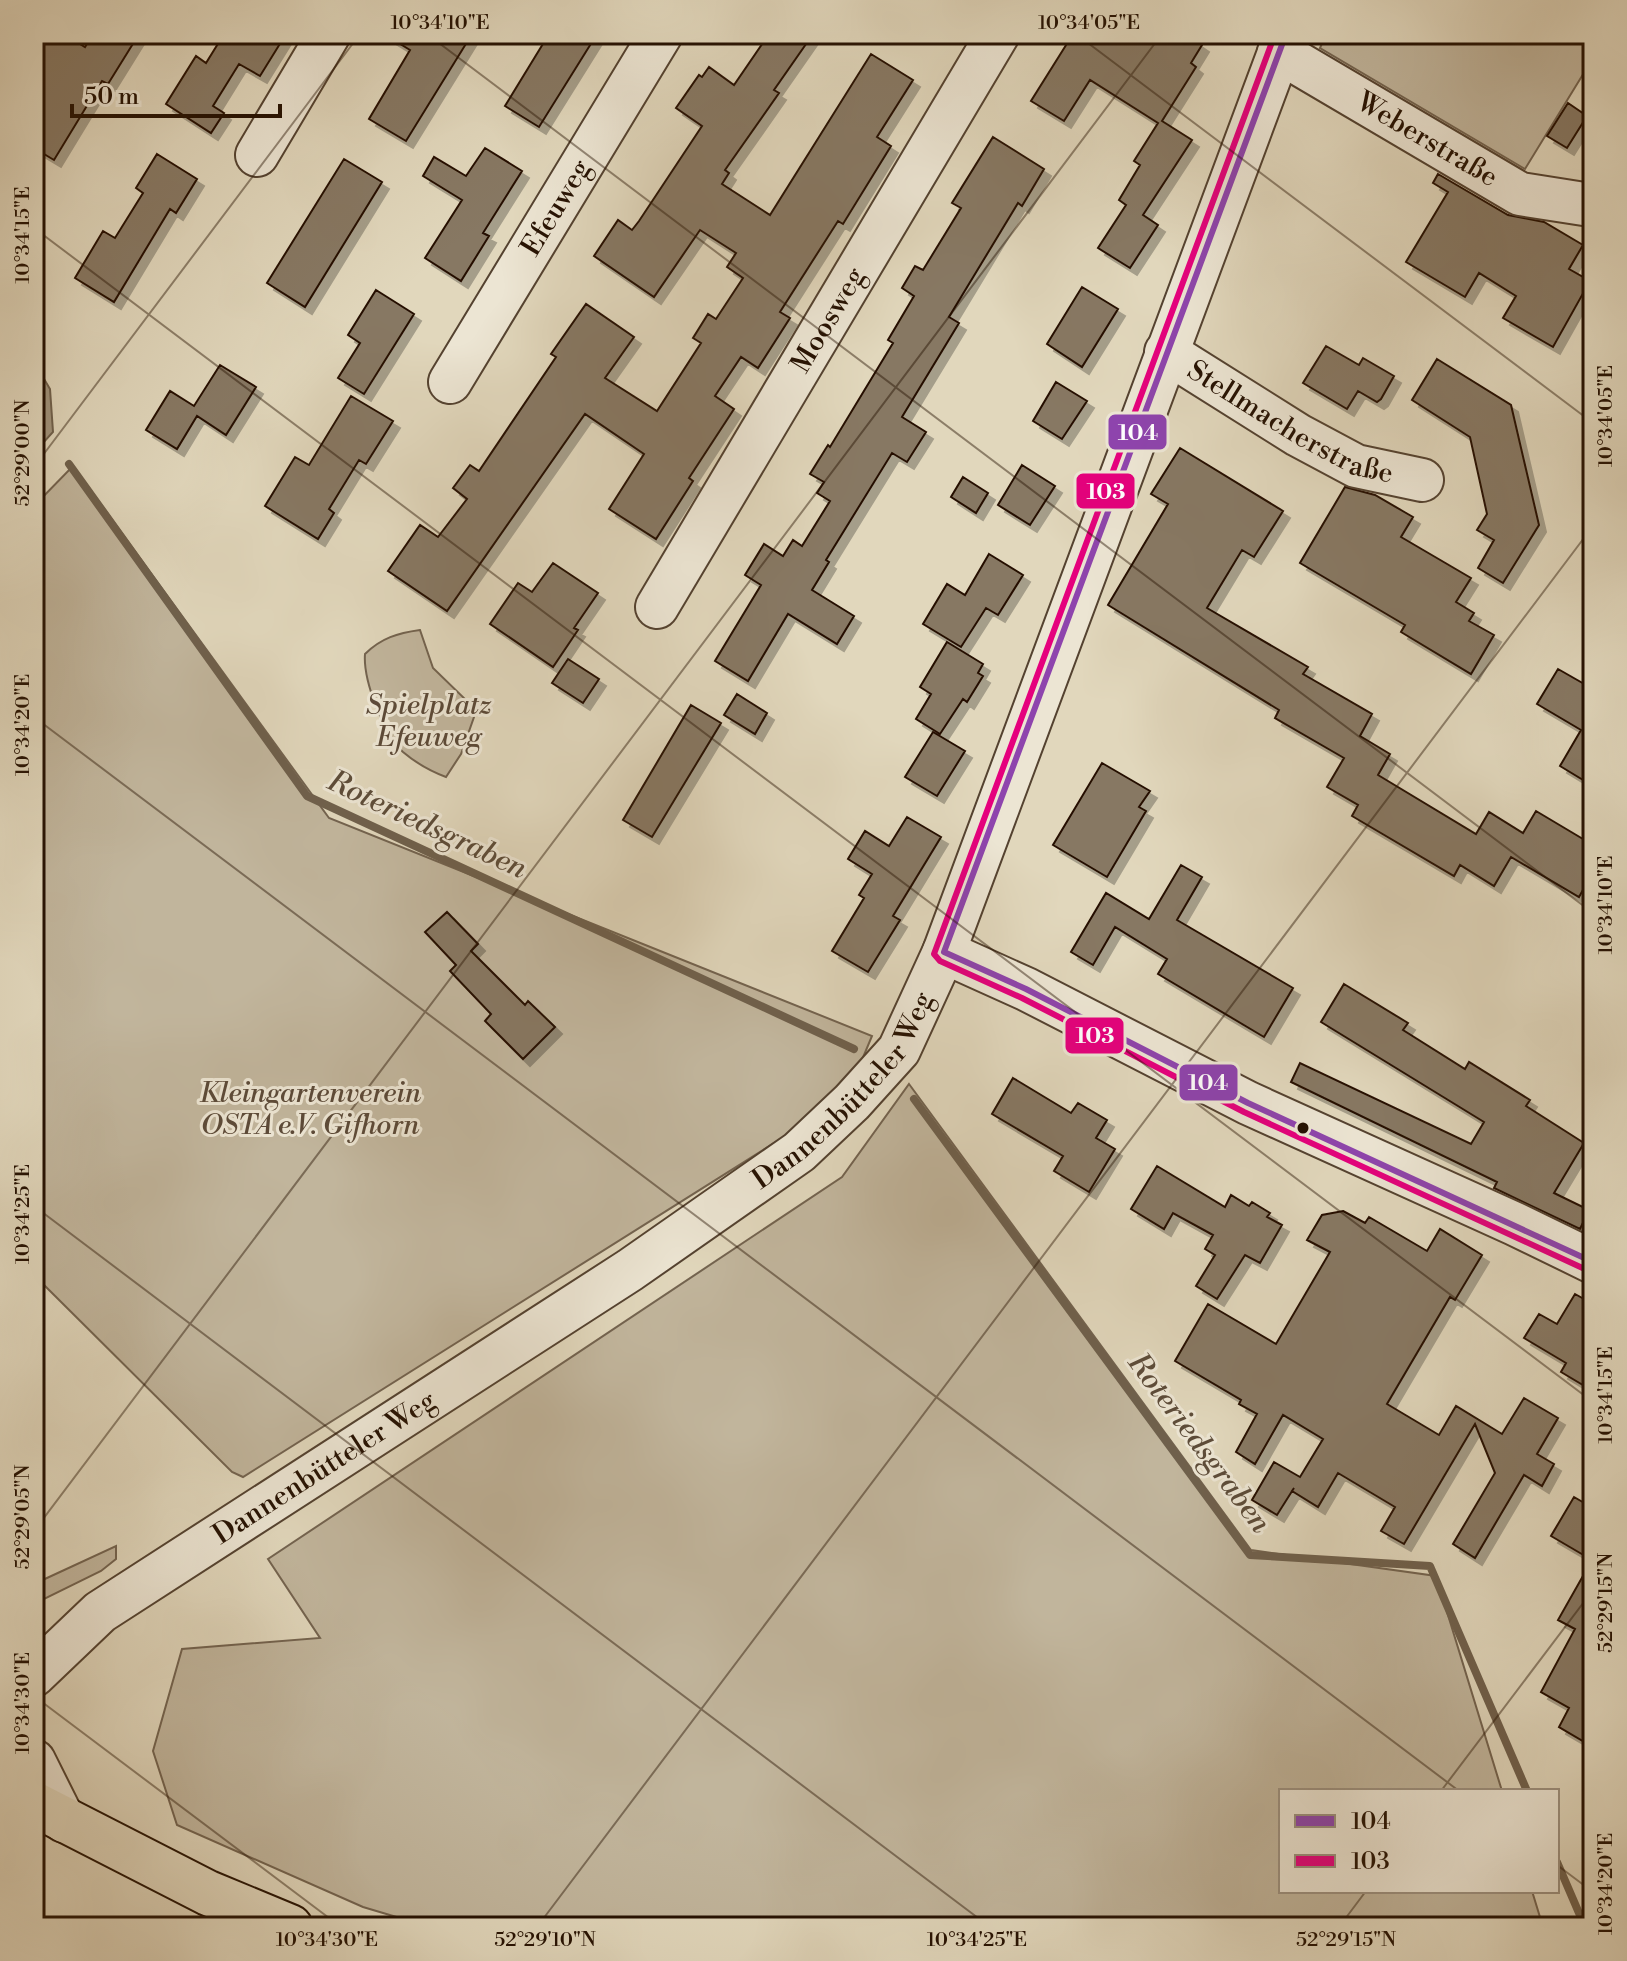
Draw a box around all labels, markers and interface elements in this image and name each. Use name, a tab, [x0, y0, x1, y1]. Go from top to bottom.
text: 10°34'10"E	[390, 11, 490, 36]
text: 10°34'05"E	[1038, 11, 1140, 36]
scale bar	[72, 68, 280, 118]
text: 50 m	[84, 82, 139, 112]
street label: Weberstraße	[1349, 84, 1504, 195]
street label: Efeuweg	[513, 152, 599, 262]
text: 10°34'15"E	[11, 186, 36, 284]
street label: Moosweg	[783, 260, 873, 379]
street label: Stellmacherstraße	[1181, 352, 1396, 491]
text: 10°34'05"E	[1594, 365, 1619, 467]
text: 52°29'00"N	[11, 399, 36, 506]
line badge: 104	[1107, 413, 1168, 451]
text: 104	[1118, 420, 1158, 447]
line badge: 103	[1075, 472, 1136, 510]
text: 103	[1086, 479, 1126, 506]
text: 10°34'20"E	[11, 674, 36, 776]
park label: Spielplatz Efeuweg	[366, 688, 492, 755]
water label: Roteriedsgraben	[320, 762, 533, 888]
text: 10°34'10"E	[1594, 855, 1619, 955]
street label: Dannenbütteler Weg	[745, 986, 941, 1197]
line badge: 103	[1064, 1016, 1125, 1055]
text: 103	[1075, 1023, 1115, 1050]
line badge: 104	[1178, 1063, 1239, 1102]
text: 104	[1188, 1070, 1228, 1097]
park label: Kleingartenverein OSTA e.V. Gifhorn	[199, 1076, 421, 1143]
unlabelled marker	[1295, 1120, 1311, 1136]
text: 10°34'25"E	[11, 1164, 36, 1264]
water label: Roteriedsgraben	[1118, 1345, 1279, 1541]
text: 10°34'15"E	[1594, 1346, 1619, 1444]
street label: Dannenbütteler Weg	[206, 1382, 443, 1552]
text: 52°29'05"N	[11, 1465, 36, 1569]
text: 52°29'15"N	[1594, 1553, 1619, 1653]
text: 10°34'30"E	[11, 1652, 36, 1754]
legend	[1279, 1789, 1559, 1893]
text: 104	[1351, 1807, 1391, 1837]
text: 10°34'20"E	[1594, 1833, 1619, 1935]
text: 103	[1351, 1847, 1390, 1877]
text: 10°34'30"E	[276, 1928, 378, 1953]
text: 52°29'10"N	[494, 1928, 596, 1953]
text: 10°34'25"E	[927, 1928, 1027, 1953]
text: 52°29'15"N	[1296, 1928, 1396, 1953]

